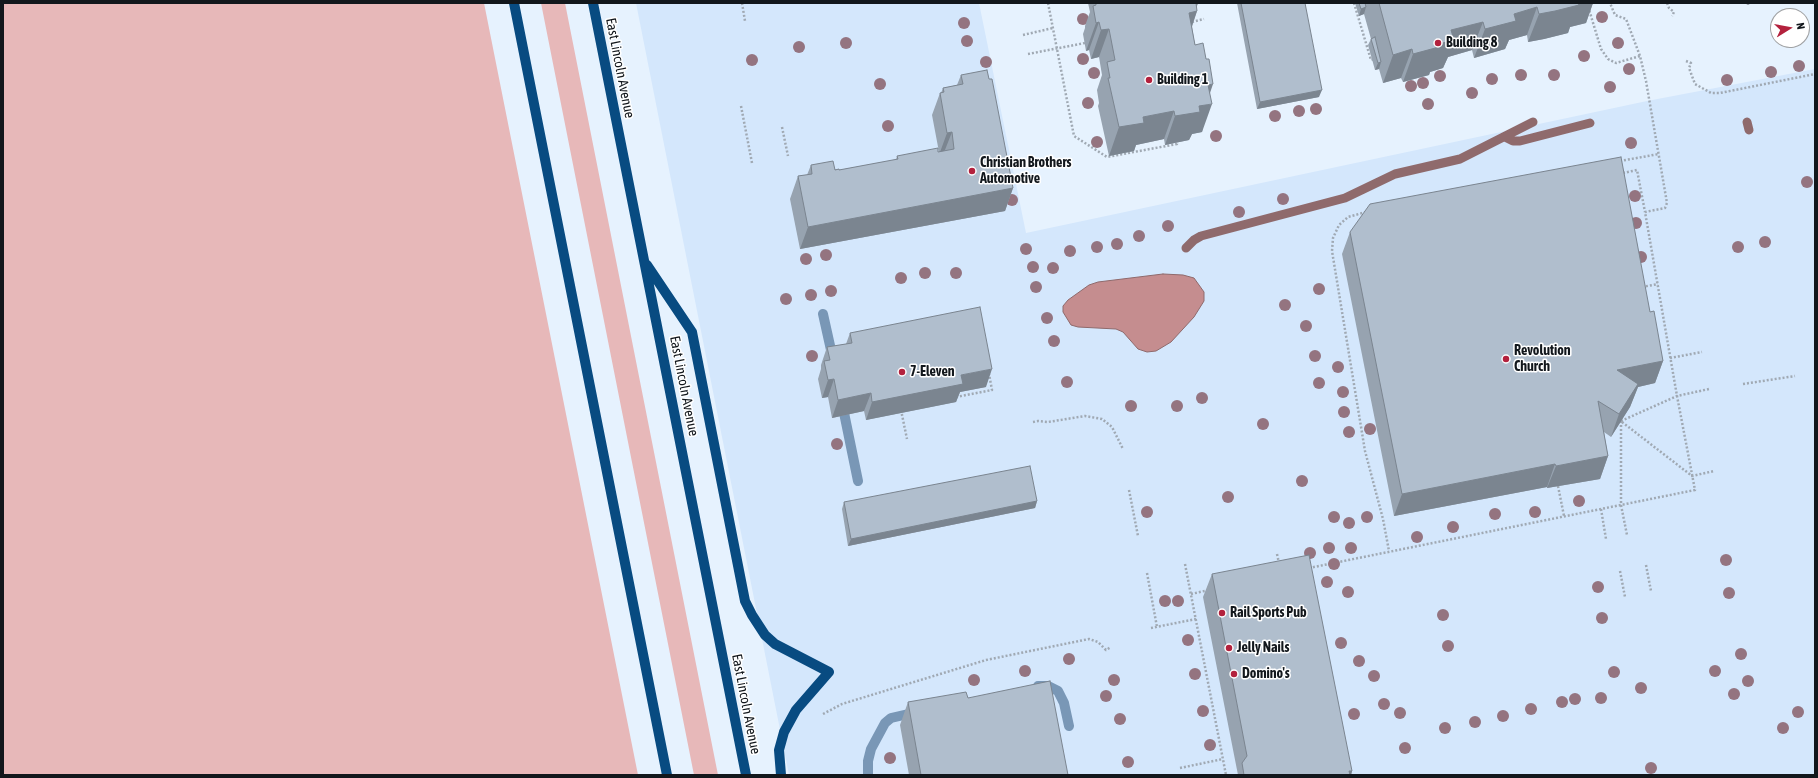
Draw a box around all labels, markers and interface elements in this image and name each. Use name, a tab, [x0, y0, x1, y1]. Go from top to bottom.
north arrow	[1770, 8, 1810, 48]
street label: East Lincoln Avenue	[602, 16, 638, 120]
text: N	[1794, 22, 1807, 30]
place label: Building 8	[1446, 35, 1497, 51]
marker: Building 8	[1433, 38, 1443, 48]
place label: Building 1	[1157, 72, 1208, 88]
marker: Building 1	[1144, 75, 1154, 85]
place label: Christian Brothers Automotive	[980, 155, 1071, 188]
marker: Christian Brothers Automotive	[967, 166, 977, 176]
street label: East Lincoln Avenue	[666, 334, 702, 438]
place label: Revolution Church	[1514, 343, 1571, 376]
marker: Revolution Church	[1501, 354, 1511, 364]
place label: 7-Eleven	[910, 364, 955, 380]
marker: 7-Eleven	[897, 367, 907, 377]
place label: Rail Sports Pub	[1230, 605, 1307, 621]
marker: Rail Sports Pub	[1217, 608, 1227, 618]
place label: Jelly Nails	[1237, 640, 1289, 656]
marker: Jelly Nails	[1224, 643, 1234, 653]
street label: East Lincoln Avenue	[728, 652, 764, 756]
place label: Domino's	[1242, 666, 1290, 682]
marker: Domino's	[1229, 669, 1239, 679]

